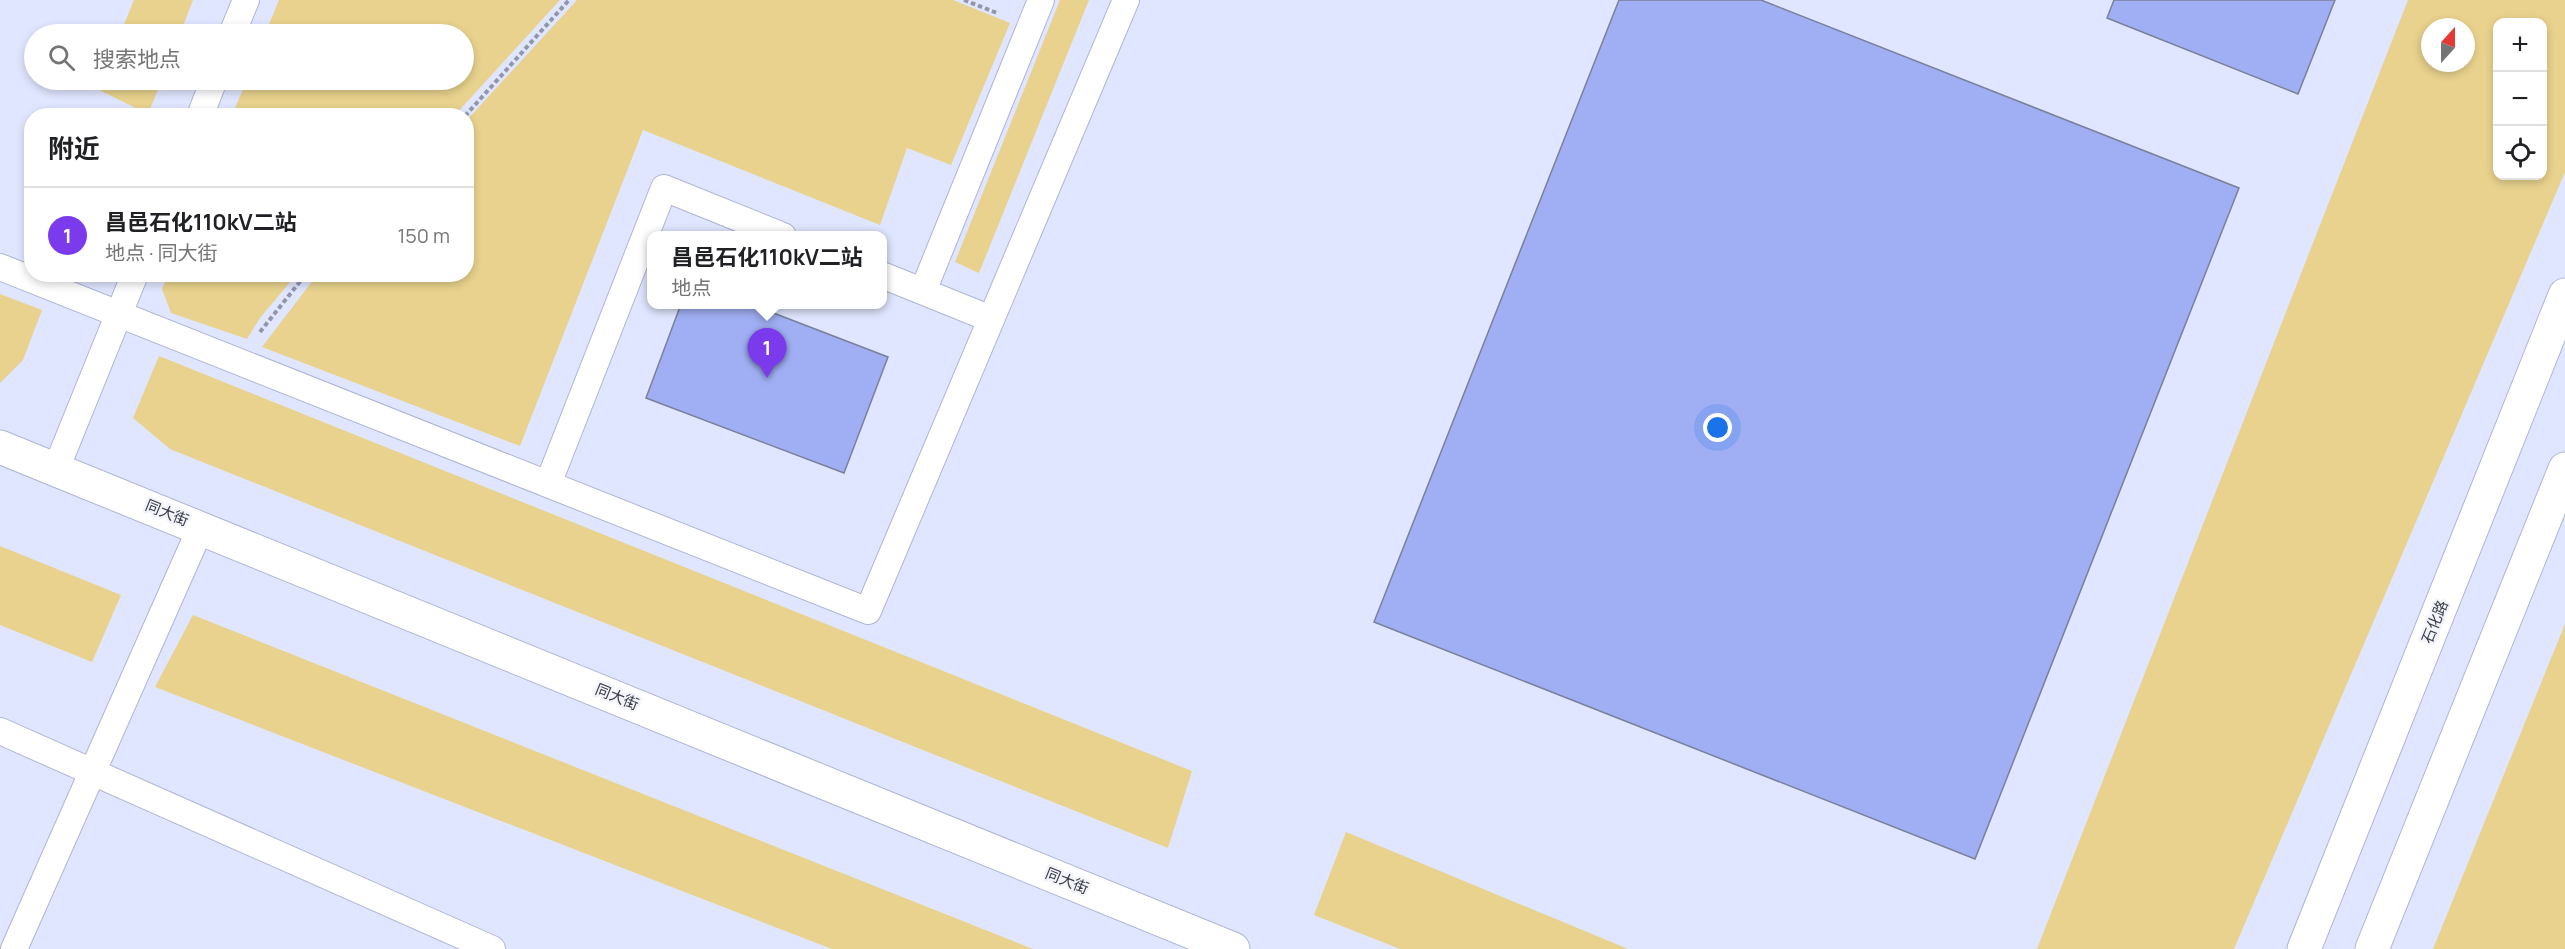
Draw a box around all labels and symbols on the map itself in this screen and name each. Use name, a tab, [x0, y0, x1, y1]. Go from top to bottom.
north arrow	[2421, 18, 2475, 72]
pin: 1	[748, 328, 786, 378]
your location	[1703, 413, 1732, 442]
street label: 同大街	[142, 494, 192, 531]
street label: 石化路	[2416, 597, 2453, 647]
street label: 同大街	[592, 678, 642, 715]
street label: 同大街	[1042, 862, 1092, 899]

